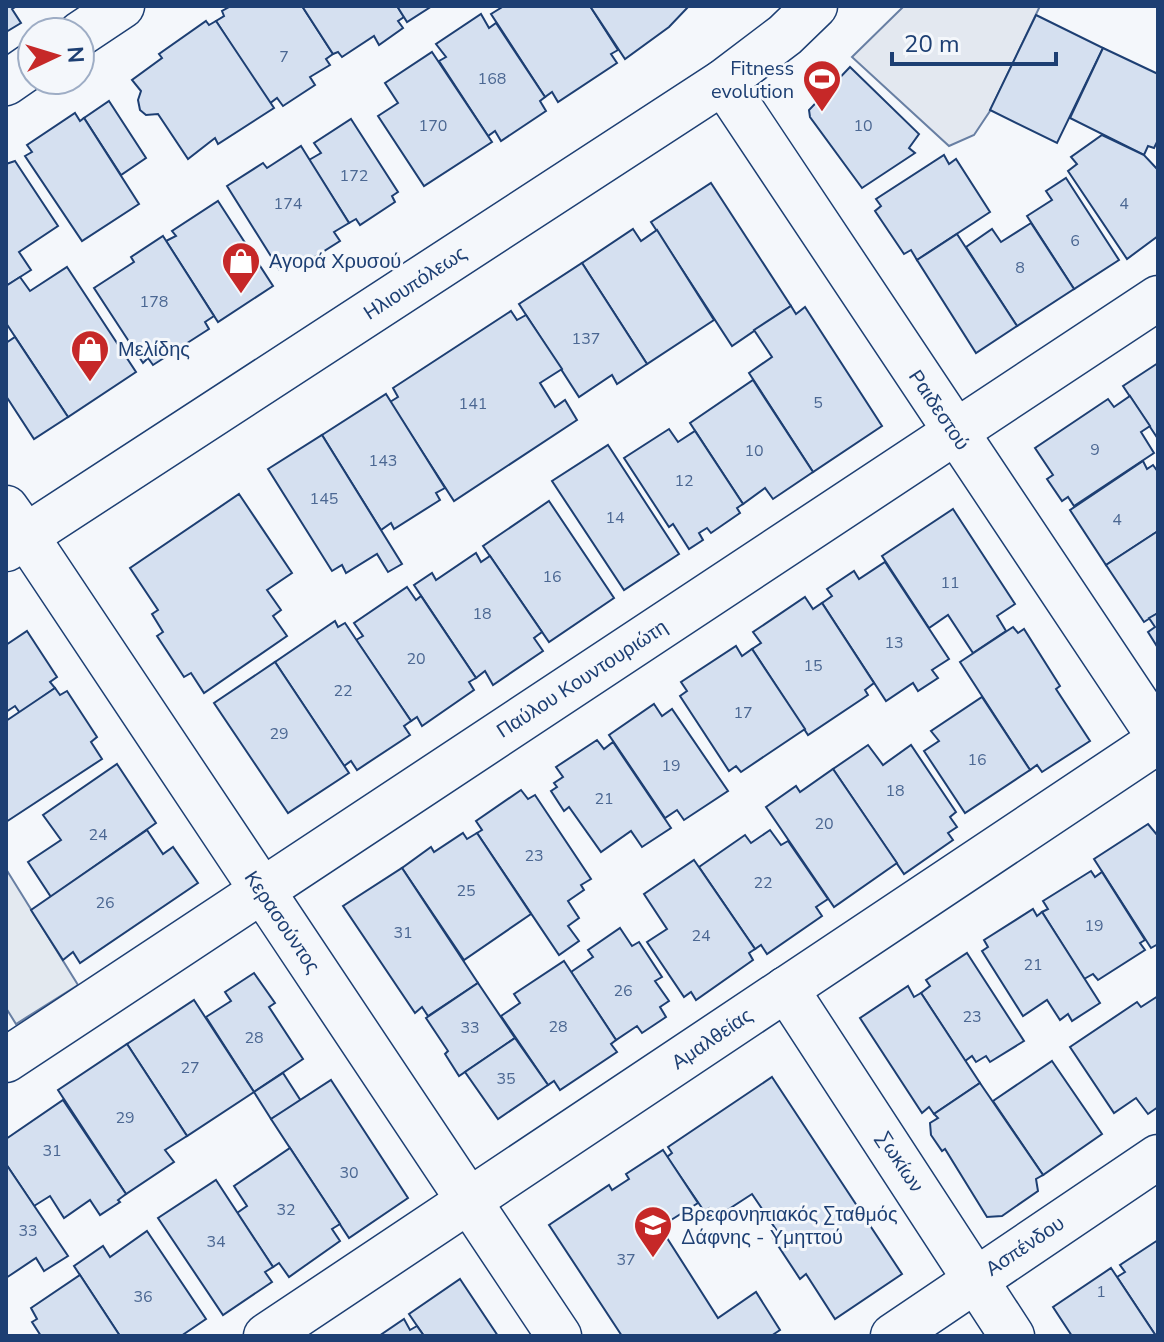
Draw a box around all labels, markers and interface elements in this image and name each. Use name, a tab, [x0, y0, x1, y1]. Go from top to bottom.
north arrow	[16, 16, 96, 96]
scale bar	[892, 16, 1056, 66]
text: 20 m	[904, 28, 960, 60]
text: N	[59, 45, 90, 64]
house number: 7	[279, 46, 289, 68]
place label: Fitness evolution	[711, 55, 794, 105]
sports icon: Fitness evolution	[801, 58, 843, 113]
house number: 168	[478, 68, 506, 90]
house number: 170	[419, 115, 447, 137]
house number: 10	[853, 115, 873, 137]
house number: 172	[340, 165, 368, 187]
house number: 174	[274, 193, 303, 215]
house number: 4	[1119, 193, 1129, 215]
house number: 6	[1070, 230, 1080, 252]
street label: Ηλιουπόλεως	[358, 239, 472, 326]
shop icon: Αγορά Χρυσού	[220, 240, 262, 295]
place label: Αγορά Χρυσού	[269, 248, 401, 275]
house number: 8	[1015, 257, 1025, 279]
house number: 178	[140, 291, 168, 313]
shop icon: Μελίδης	[69, 328, 111, 383]
house number: 137	[572, 328, 600, 350]
place label: Μελίδης	[118, 336, 190, 363]
street label: Ραιδεστού	[902, 365, 976, 455]
house number: 5	[813, 392, 823, 414]
house number: 141	[459, 393, 487, 415]
house number: 9	[1090, 439, 1100, 461]
house number: 10	[744, 440, 764, 462]
house number: 143	[369, 450, 397, 472]
house number: 12	[674, 470, 694, 492]
house number: 145	[310, 488, 338, 510]
house number: 14	[605, 507, 625, 529]
house number: 4	[1112, 509, 1122, 531]
house number: 16	[542, 566, 562, 588]
house number: 11	[940, 572, 960, 594]
house number: 18	[472, 603, 492, 625]
street label: Παύλου Κουντουριώτη	[491, 614, 673, 744]
house number: 13	[884, 632, 904, 654]
house number: 20	[406, 648, 426, 670]
house number: 15	[803, 655, 823, 677]
house number: 22	[333, 680, 353, 702]
house number: 17	[733, 702, 753, 724]
house number: 29	[269, 723, 289, 745]
house number: 16	[967, 749, 987, 771]
house number: 19	[661, 755, 681, 777]
house number: 18	[885, 780, 905, 802]
house number: 21	[594, 788, 614, 810]
house number: 20	[814, 813, 834, 835]
house number: 24	[88, 824, 108, 846]
house number: 23	[524, 845, 544, 867]
street label: Κερασούντος	[238, 866, 326, 979]
house number: 22	[753, 872, 773, 894]
house number: 25	[456, 880, 476, 902]
house number: 26	[95, 892, 115, 914]
house number: 19	[1084, 915, 1104, 937]
house number: 31	[393, 922, 413, 944]
house number: 24	[691, 925, 711, 947]
house number: 21	[1023, 954, 1043, 976]
house number: 26	[613, 980, 633, 1002]
street label: Αμαλθείας	[666, 1002, 758, 1076]
house number: 23	[962, 1006, 982, 1028]
house number: 28	[548, 1016, 568, 1038]
house number: 33	[460, 1017, 480, 1039]
house number: 28	[244, 1027, 264, 1049]
house number: 27	[180, 1057, 200, 1079]
house number: 35	[496, 1068, 516, 1090]
house number: 29	[115, 1107, 135, 1129]
street label: Σωκίων	[870, 1126, 930, 1198]
house number: 31	[42, 1140, 62, 1162]
house number: 30	[339, 1162, 359, 1184]
house number: 32	[276, 1199, 296, 1221]
place label: Βρεφονηπιακός Σταθμός Δάφνης - Υμηττού	[681, 1201, 898, 1251]
school or university icon: Βρεφονηπιακός Σταθμός Δάφνης - Υμηττού	[632, 1204, 674, 1259]
street label: Ασπένδου	[980, 1210, 1070, 1282]
house number: 33	[18, 1220, 38, 1242]
house number: 34	[206, 1231, 226, 1253]
house number: 37	[616, 1249, 636, 1271]
house number: 1	[1096, 1281, 1106, 1303]
house number: 36	[133, 1286, 153, 1308]

